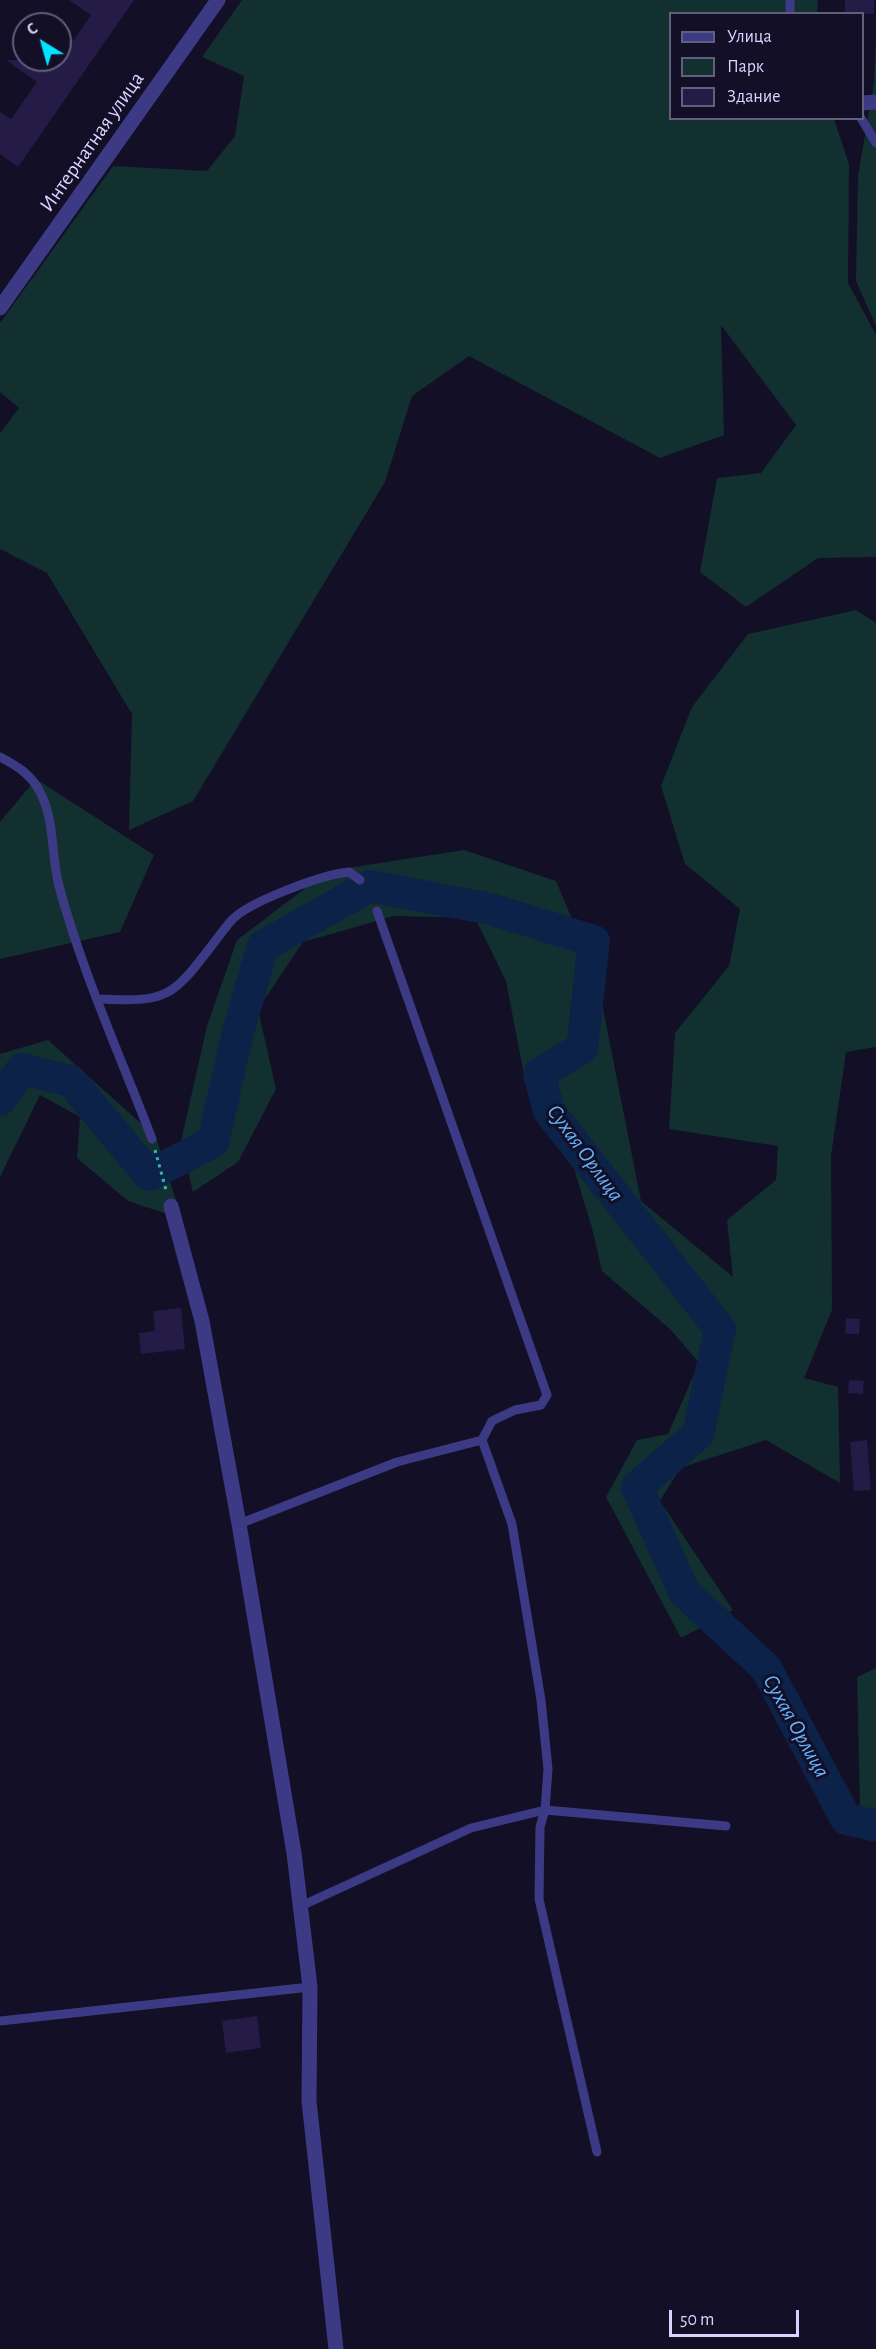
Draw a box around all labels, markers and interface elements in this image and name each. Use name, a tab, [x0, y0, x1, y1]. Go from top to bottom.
north arrow	[12, 12, 72, 72]
legend	[669, 12, 864, 120]
text: С	[24, 20, 41, 38]
text: Улица	[727, 28, 772, 46]
text: Парк	[727, 58, 764, 76]
street label: Интернатная улица	[34, 67, 150, 217]
text: Здание	[727, 88, 781, 106]
water label: Сухая Орлица	[541, 1099, 629, 1207]
water label: Сухая Орлица	[757, 1670, 835, 1782]
scale bar	[672, 2298, 802, 2336]
text: 50 m	[680, 2311, 714, 2329]

